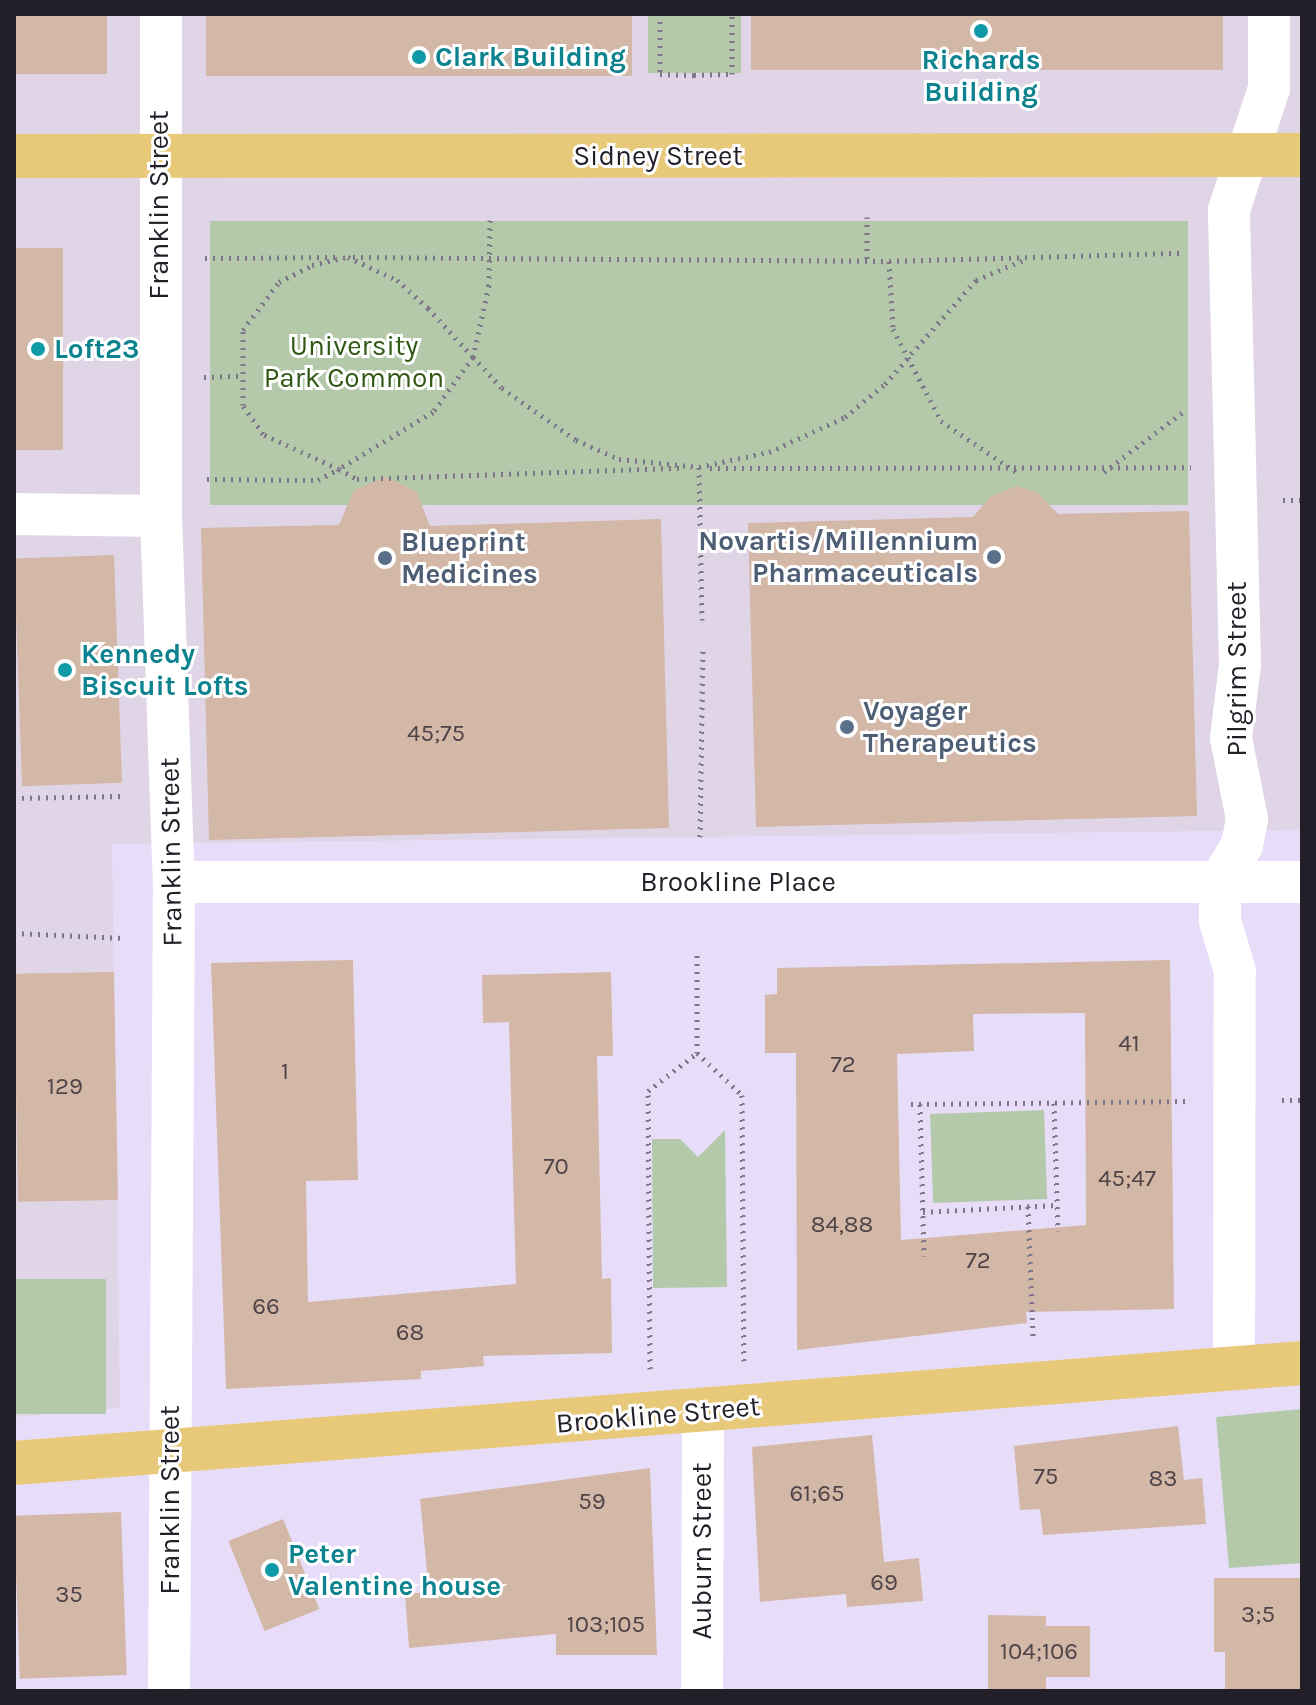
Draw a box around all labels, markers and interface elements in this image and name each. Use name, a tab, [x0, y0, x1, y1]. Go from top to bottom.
marker: Richards Building	[972, 22, 990, 40]
place label: Clark Building	[435, 40, 626, 74]
place label: Richards Building	[922, 43, 1040, 109]
marker: Clark Building	[410, 48, 428, 66]
street label: Franklin Street	[142, 110, 176, 300]
street label: Sidney Street	[573, 139, 743, 173]
park label: University Park Common	[264, 329, 444, 395]
place label: Loft23	[54, 332, 139, 366]
marker: Loft23	[29, 340, 47, 358]
place label: Novartis/Millennium Pharmaceuticals	[698, 524, 978, 590]
place label: Blueprint Medicines	[401, 525, 538, 591]
marker: Novartis/Millennium Pharmaceuticals	[985, 548, 1003, 566]
marker: Blueprint Medicines	[376, 549, 394, 567]
street label: Pilgrim Street	[1220, 581, 1254, 757]
place label: Kennedy Biscuit Lofts	[81, 637, 249, 703]
marker: Kennedy Biscuit Lofts	[56, 661, 74, 679]
place label: Voyager Therapeutics	[863, 694, 1037, 760]
marker: Voyager Therapeutics	[838, 718, 856, 736]
house number: 45;75	[407, 720, 465, 748]
street label: Franklin Street	[153, 757, 189, 947]
street label: Brookline Place	[640, 865, 836, 899]
house number: 41	[1118, 1030, 1140, 1058]
house number: 72	[830, 1051, 856, 1079]
house number: 1	[281, 1058, 289, 1086]
house number: 129	[47, 1073, 83, 1101]
house number: 70	[543, 1153, 569, 1181]
house number: 45;47	[1098, 1165, 1156, 1193]
house number: 84,88	[811, 1211, 873, 1239]
house number: 72	[965, 1247, 991, 1275]
house number: 66	[252, 1293, 280, 1321]
house number: 68	[396, 1319, 424, 1347]
street label: Brookline Street	[554, 1389, 762, 1441]
street label: Franklin Street	[153, 1405, 187, 1595]
street label: Auburn Street	[685, 1462, 719, 1640]
house number: 75	[1034, 1463, 1058, 1491]
house number: 83	[1149, 1465, 1177, 1493]
house number: 61;65	[789, 1480, 845, 1508]
house number: 59	[578, 1488, 606, 1516]
place label: Peter Valentine house	[288, 1537, 501, 1603]
marker: Peter Valentine house	[263, 1561, 281, 1579]
house number: 69	[870, 1569, 898, 1597]
house number: 35	[55, 1581, 83, 1609]
house number: 3;5	[1241, 1601, 1275, 1629]
house number: 103;105	[567, 1611, 645, 1639]
house number: 104;106	[1000, 1638, 1078, 1666]

